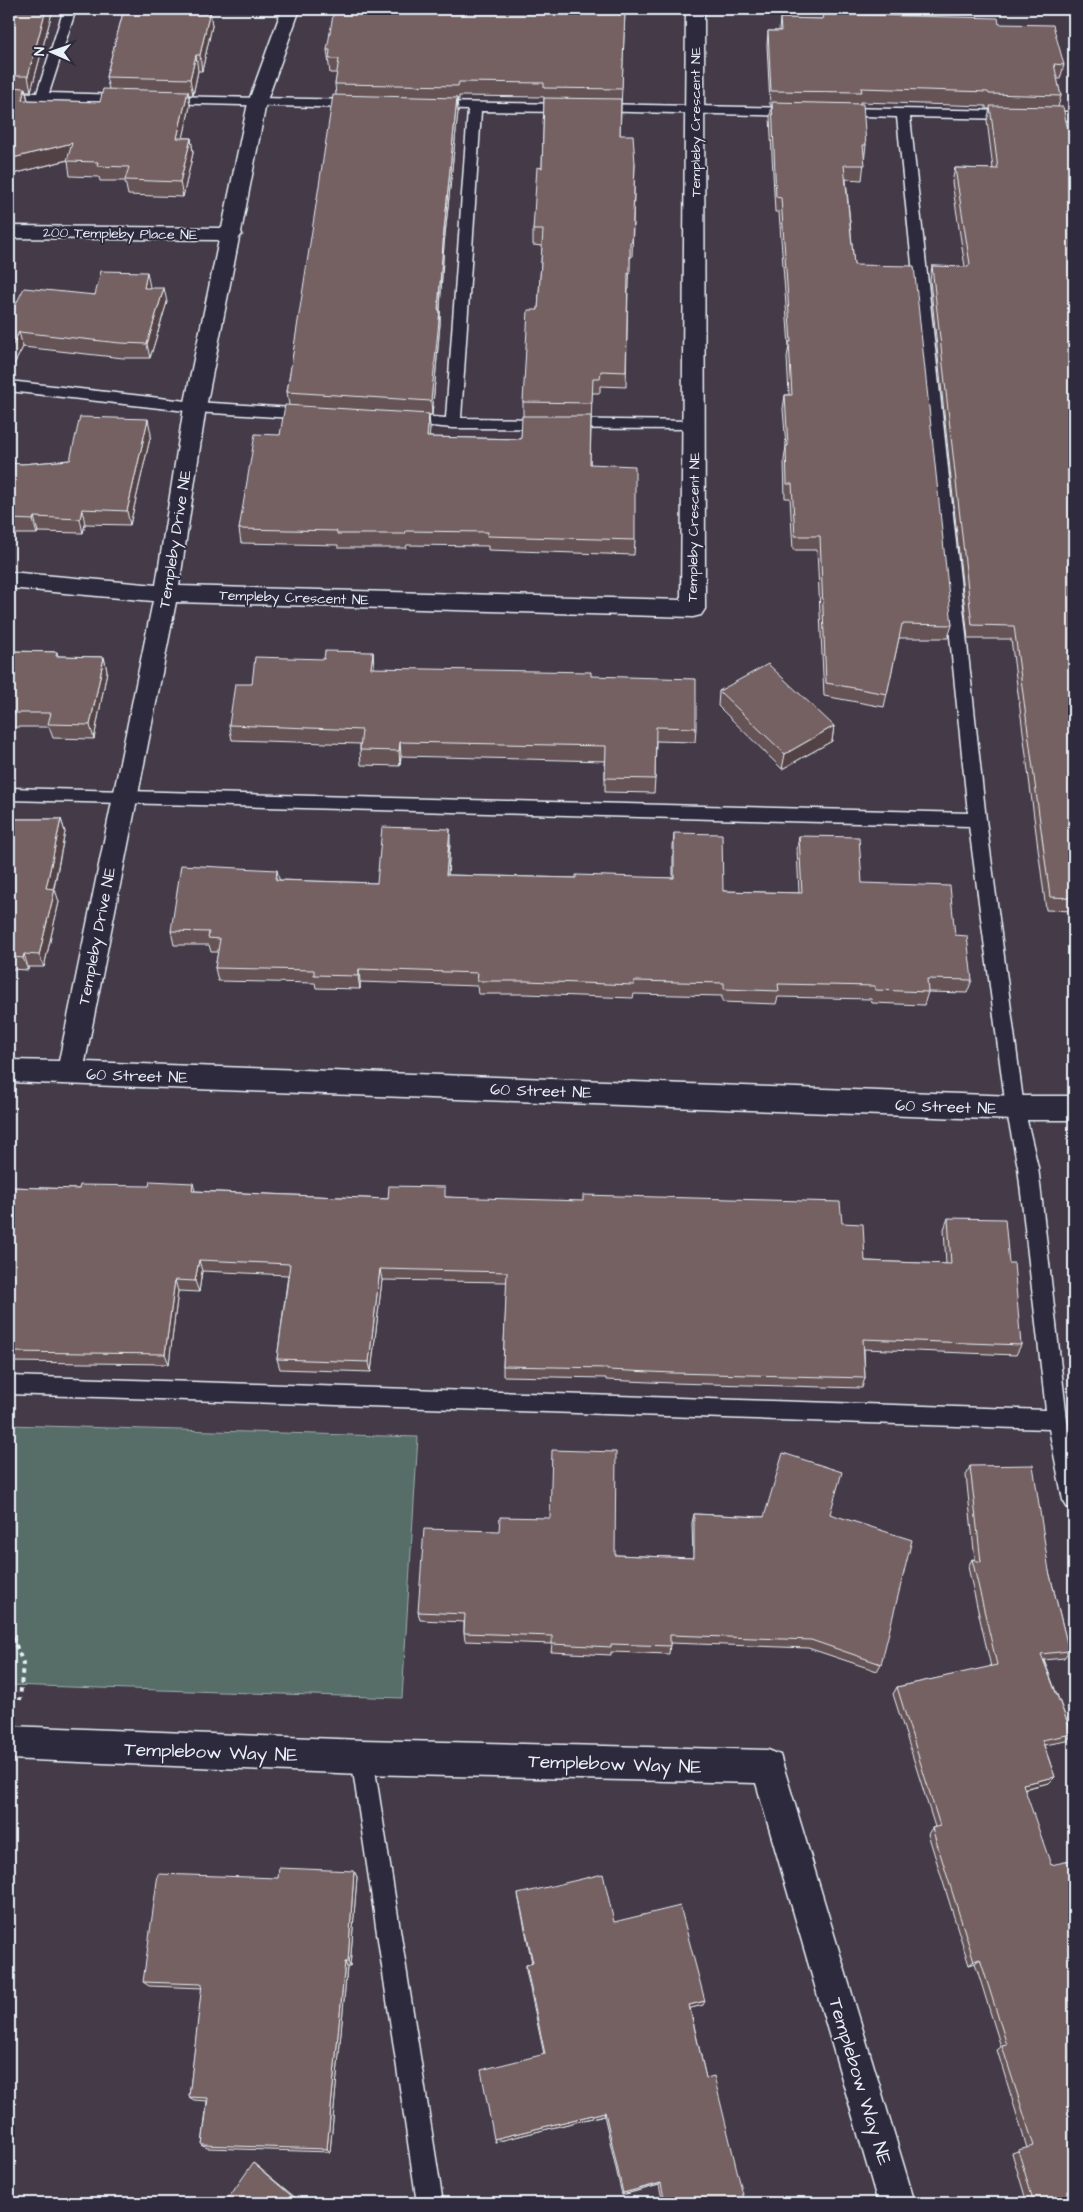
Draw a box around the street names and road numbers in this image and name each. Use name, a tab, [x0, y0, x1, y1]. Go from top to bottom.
street label: Templeby Crescent NE	[686, 46, 706, 197]
street label: 200 Templeby Place NE	[43, 223, 198, 245]
street label: Templeby Crescent NE	[683, 451, 705, 602]
street label: Templeby Drive NE	[153, 468, 198, 610]
street label: Templeby Crescent NE	[219, 585, 370, 611]
street label: Templeby Drive NE	[73, 865, 122, 1007]
street label: 60 Street NE	[86, 1063, 189, 1089]
street label: 60 Street NE	[490, 1078, 593, 1104]
street label: 60 Street NE	[895, 1094, 998, 1120]
street label: Templebow Way NE	[124, 1736, 298, 1770]
street label: Templebow Way NE	[528, 1748, 702, 1782]
street label: Templebow Way NE	[820, 1994, 898, 2169]

